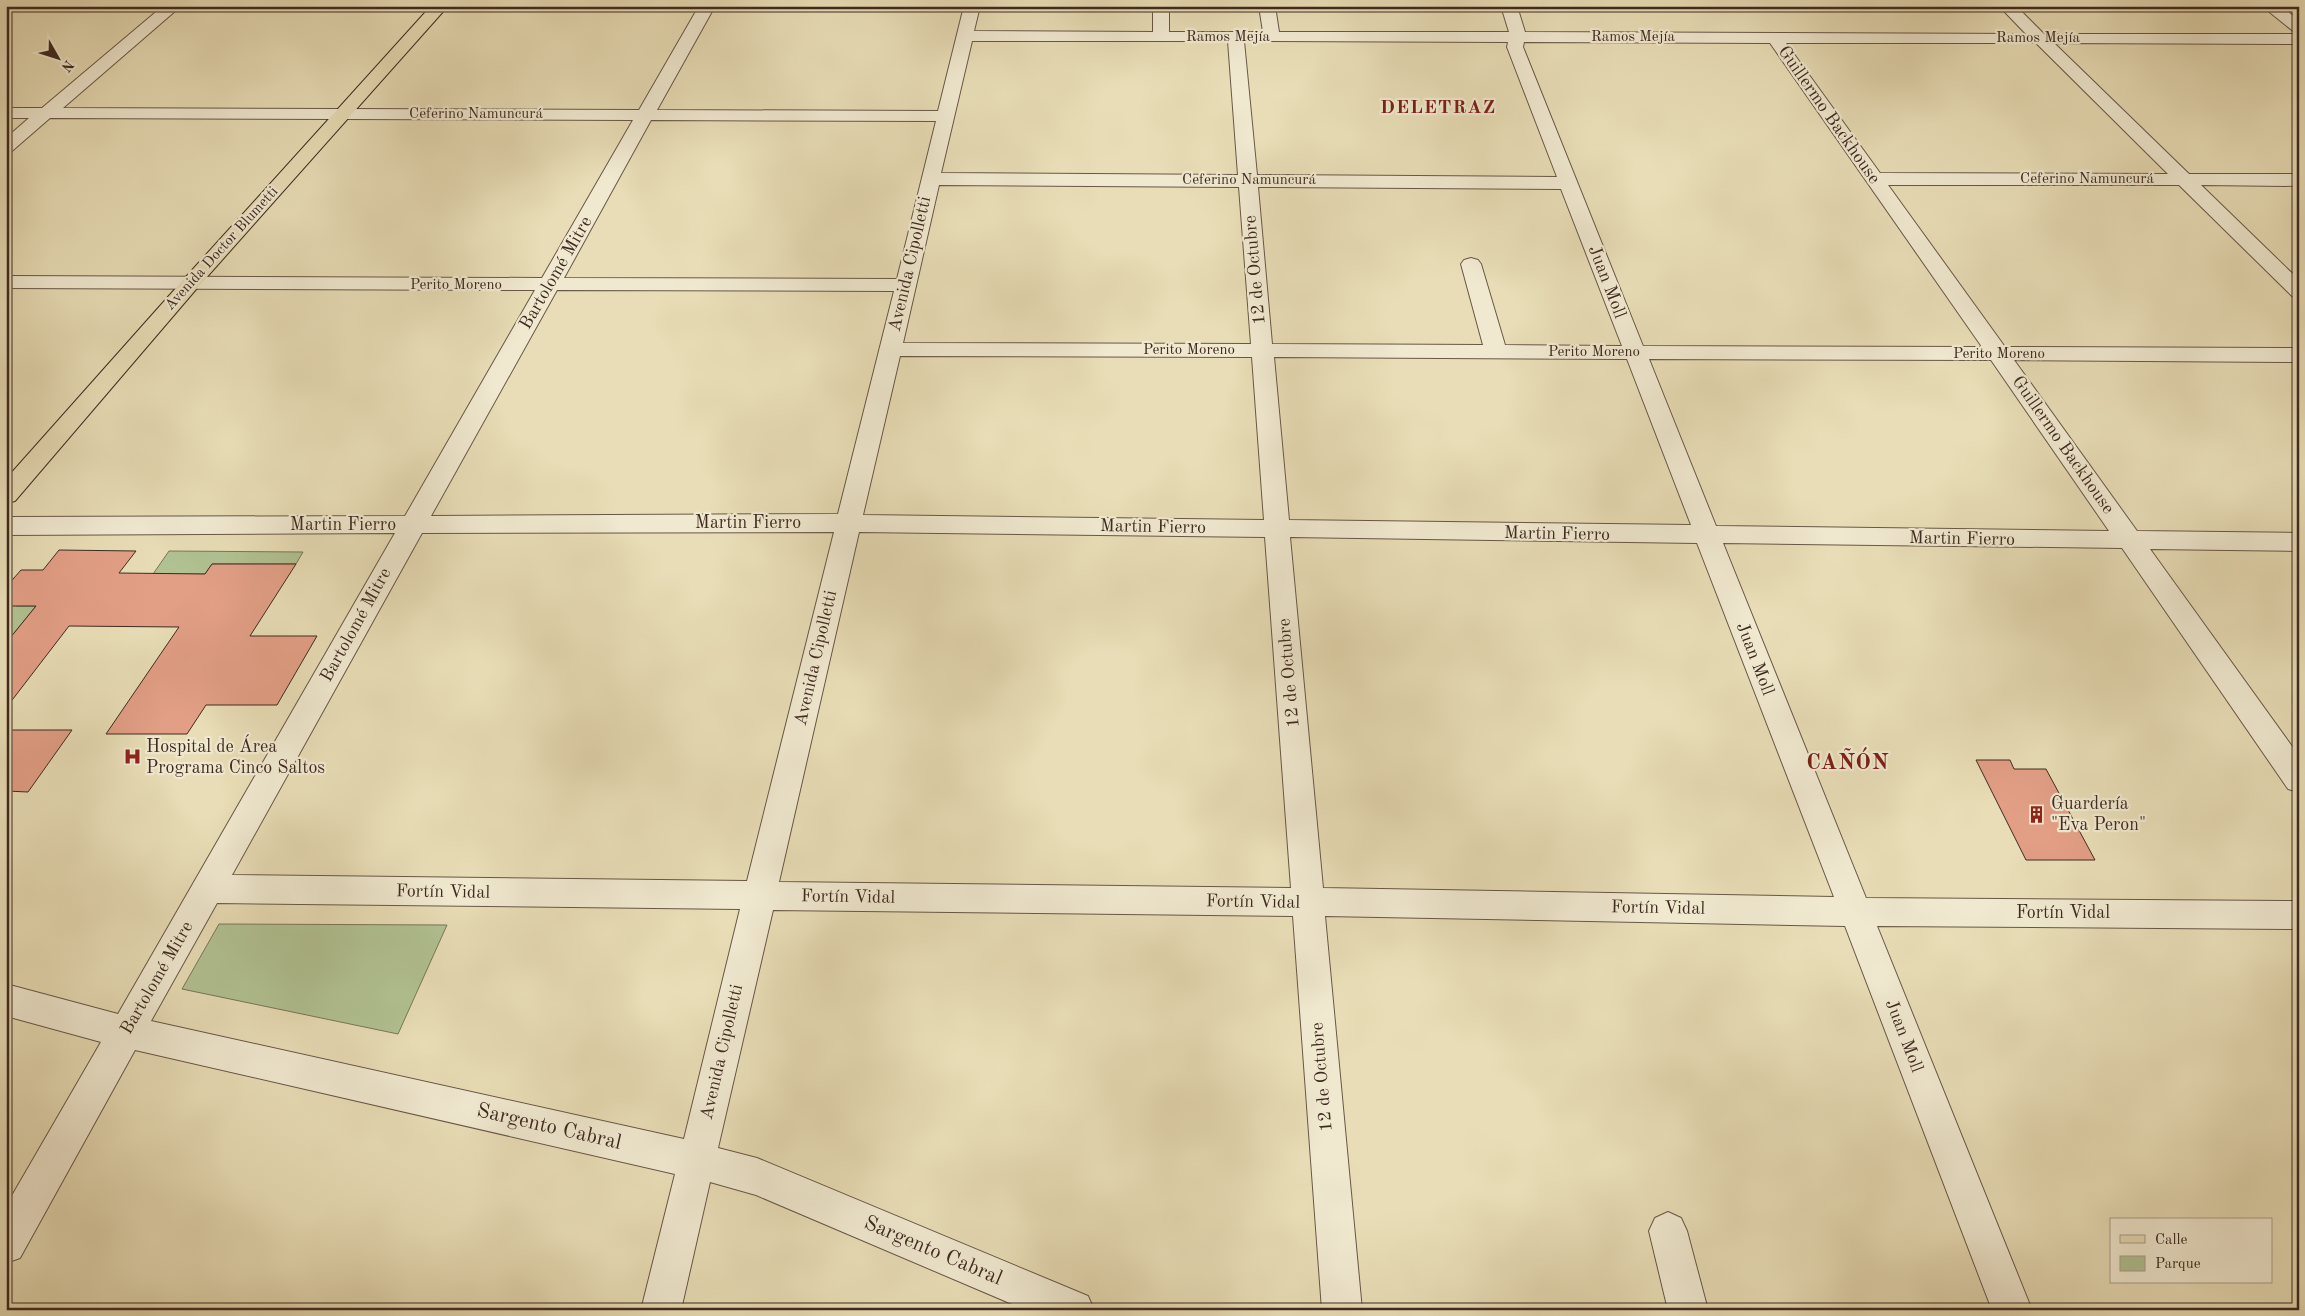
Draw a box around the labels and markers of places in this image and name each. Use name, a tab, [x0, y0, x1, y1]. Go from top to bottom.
place label: Hospital de Área Programa Cinco Saltos	[146, 734, 325, 777]
hospital icon: Hospital de Área Programa Cinco Saltos	[122, 747, 142, 767]
place label: Guardería "Eva Peron"	[2051, 795, 2146, 834]
building icon: Guardería "Eva Peron"	[2027, 804, 2047, 824]

